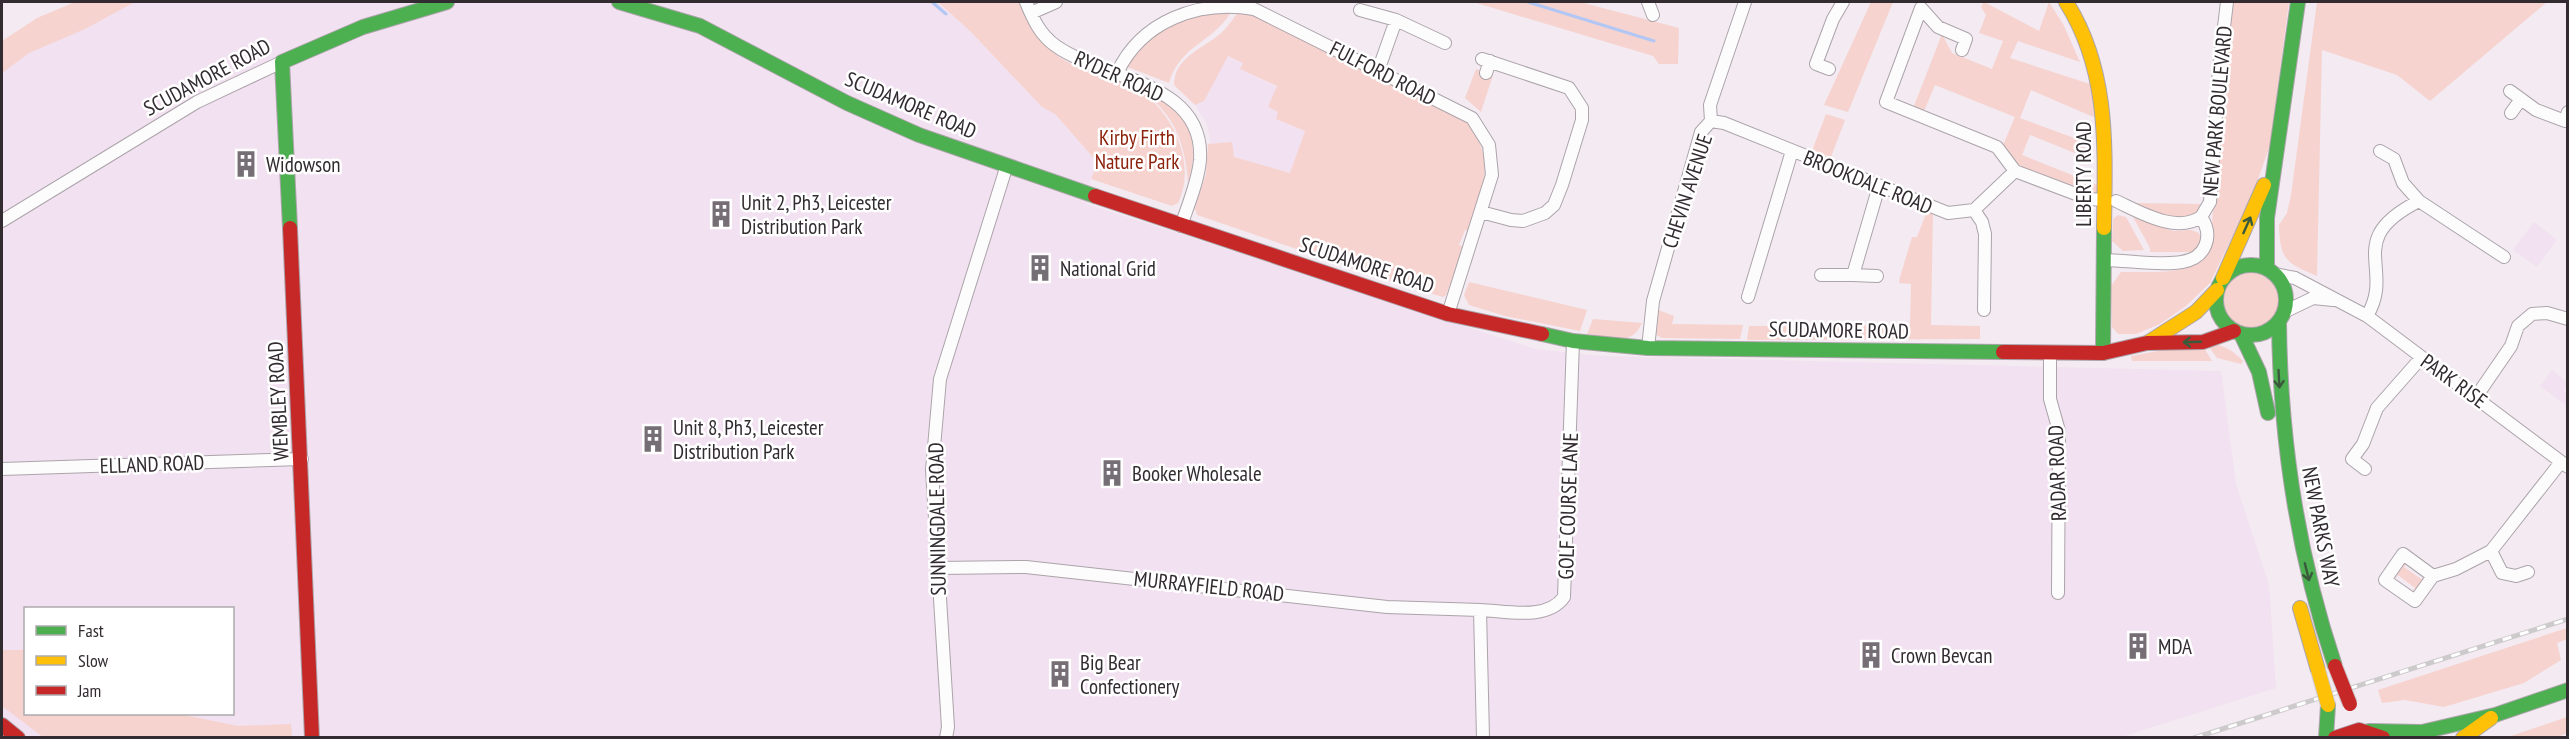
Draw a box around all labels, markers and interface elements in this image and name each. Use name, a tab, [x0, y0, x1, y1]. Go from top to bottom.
street label: NEW PARK BOULEVARD	[2196, 25, 2238, 197]
street label: SCUDAMORE ROAD	[139, 32, 275, 122]
street label: FULFORD ROAD	[1325, 35, 1441, 111]
street label: RYDER ROAD	[1070, 44, 1168, 108]
street label: SCUDAMORE ROAD	[841, 65, 981, 145]
street label: LIBERTY ROAD	[2070, 121, 2097, 227]
park label: Kirby Firth Nature Park	[1095, 124, 1179, 175]
street label: CHEVIN AVENUE	[1656, 130, 1718, 252]
street label: BROOKDALE ROAD	[1799, 144, 1937, 220]
building icon: Widowson	[231, 149, 261, 179]
place label: Widowson	[266, 151, 340, 178]
place label: Unit 2, Ph3, Leicester Distribution Park	[741, 189, 892, 240]
building icon: Unit 2, Ph3, Leicester Distribution Park	[706, 199, 736, 229]
one-way arrow	[2242, 216, 2253, 234]
street label: SCUDAMORE ROAD	[1296, 231, 1438, 299]
building icon: National Grid	[1025, 253, 1055, 283]
place label: National Grid	[1060, 255, 1156, 282]
street label: SCUDAMORE ROAD	[1769, 315, 1909, 345]
one-way arrow	[2182, 336, 2202, 348]
street label: WEMBLEY ROAD	[261, 341, 295, 461]
street label: PARK RISE	[2415, 348, 2493, 414]
one-way arrow	[2274, 368, 2285, 388]
place label: Unit 8, Ph3, Leicester Distribution Park	[673, 414, 824, 465]
building icon: Unit 8, Ph3, Leicester Distribution Park	[638, 424, 668, 454]
street label: RADAR ROAD	[2042, 424, 2072, 522]
street label: GOLF COURSE LANE	[1552, 432, 1584, 580]
street label: SUNNINGDALE ROAD	[922, 442, 952, 596]
street label: ELLAND ROAD	[99, 449, 205, 479]
building icon: Booker Wholesale	[1097, 458, 1127, 488]
place label: Booker Wholesale	[1132, 460, 1262, 487]
street label: NEW PARKS WAY	[2296, 464, 2346, 590]
one-way arrow	[2301, 562, 2313, 581]
street label: MURRAYFIELD ROAD	[1133, 565, 1285, 607]
legend	[24, 607, 234, 715]
text: Fast	[78, 619, 104, 642]
building icon: MDA	[2123, 631, 2153, 661]
place label: MDA	[2158, 633, 2192, 660]
building icon: Crown Bevcan	[1856, 640, 1886, 670]
place label: Crown Bevcan	[1891, 642, 1993, 669]
text: Slow	[78, 649, 109, 672]
place label: Big Bear Confectionery	[1080, 649, 1180, 700]
building icon: Big Bear Confectionery	[1045, 659, 1075, 689]
text: Jam	[77, 679, 101, 702]

